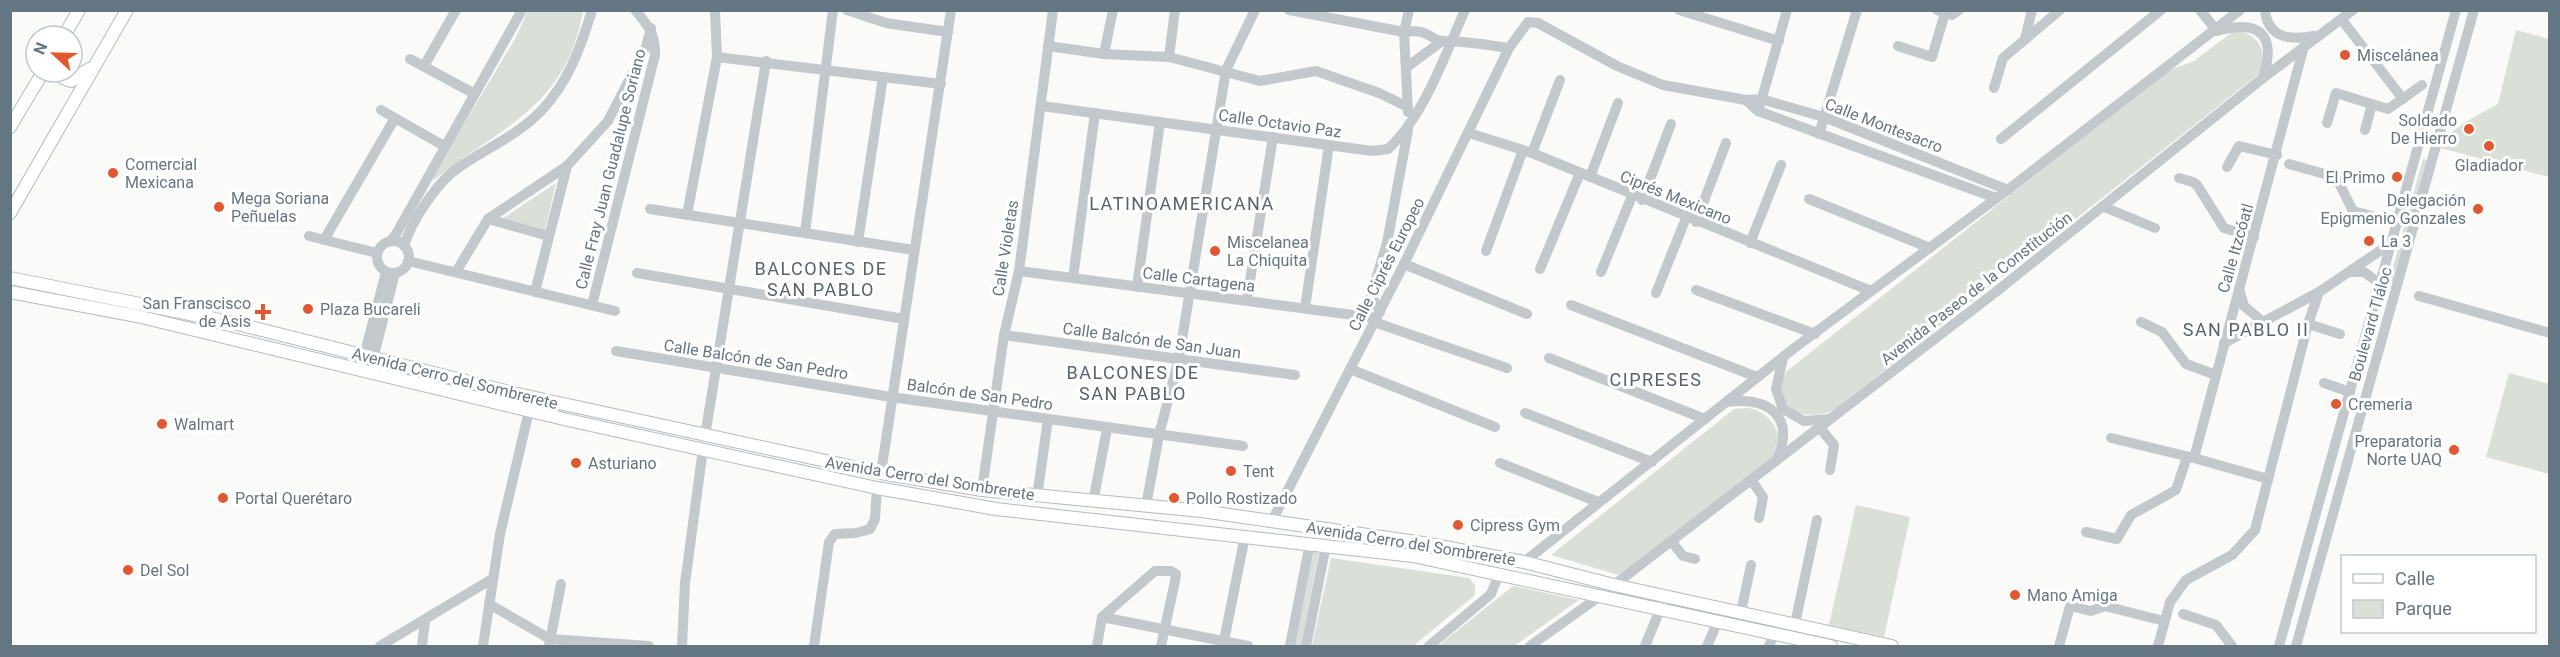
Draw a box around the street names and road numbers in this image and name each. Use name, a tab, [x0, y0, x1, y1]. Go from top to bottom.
street label: Calle Fray Juan Guadalupe Soriano	[571, 47, 650, 291]
street label: Calle Montesacro	[1822, 94, 1945, 157]
street label: Calle Octavio Paz	[1217, 105, 1343, 142]
street label: Ciprés Mexicano	[1617, 166, 1734, 228]
street label: Calle Ciprés Europeo	[1345, 194, 1428, 334]
street label: Calle Violetas	[989, 199, 1022, 298]
street label: Calle Itzcóatl	[2214, 201, 2257, 295]
street label: Avenida Paseo de la Constitución	[1877, 208, 2076, 369]
street label: Calle Cartagena	[1142, 263, 1256, 296]
street label: Boulevard Tláloc	[2345, 265, 2396, 383]
street label: Calle Balcón de San Juan	[1062, 319, 1242, 362]
street label: Calle Balcón de San Pedro	[662, 336, 850, 383]
street label: Avenida Cerro del Sombrerete	[350, 344, 560, 413]
street label: Balcón de San Pedro	[906, 375, 1054, 414]
street label: Avenida Cerro del Sombrerete	[824, 453, 1036, 504]
street label: Avenida Cerro del Sombrerete	[1305, 518, 1517, 569]

